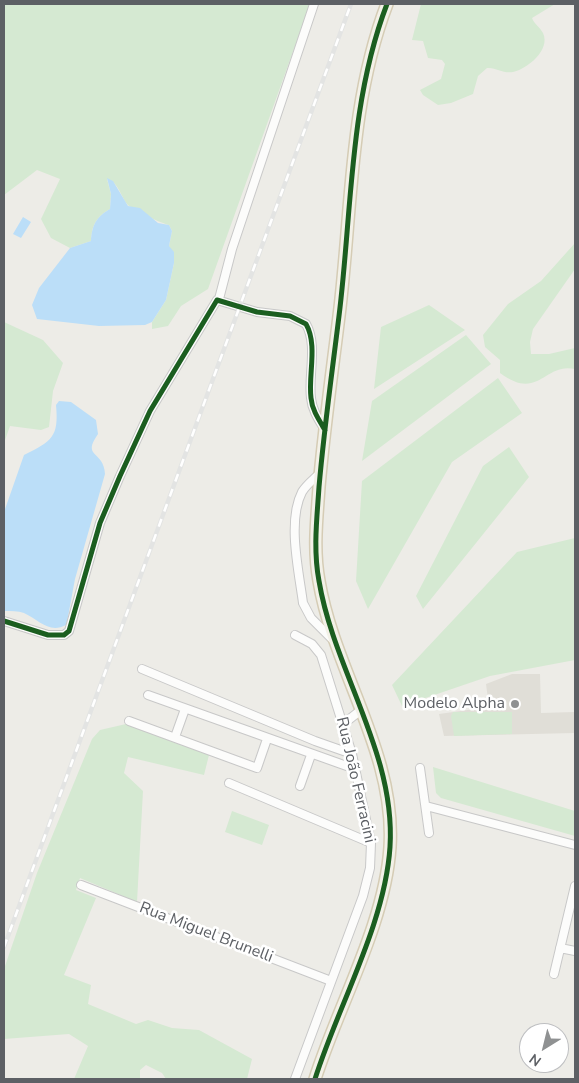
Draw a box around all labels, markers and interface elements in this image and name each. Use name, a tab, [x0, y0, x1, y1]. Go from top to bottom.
place label: Modelo Alpha	[404, 694, 505, 714]
marker: Modelo Alpha	[509, 698, 521, 710]
street label: Rua João Ferracini	[331, 715, 379, 845]
street label: Rua Miguel Brunelli	[136, 899, 276, 967]
north arrow	[519, 1023, 569, 1073]
text: N	[526, 1049, 545, 1071]

